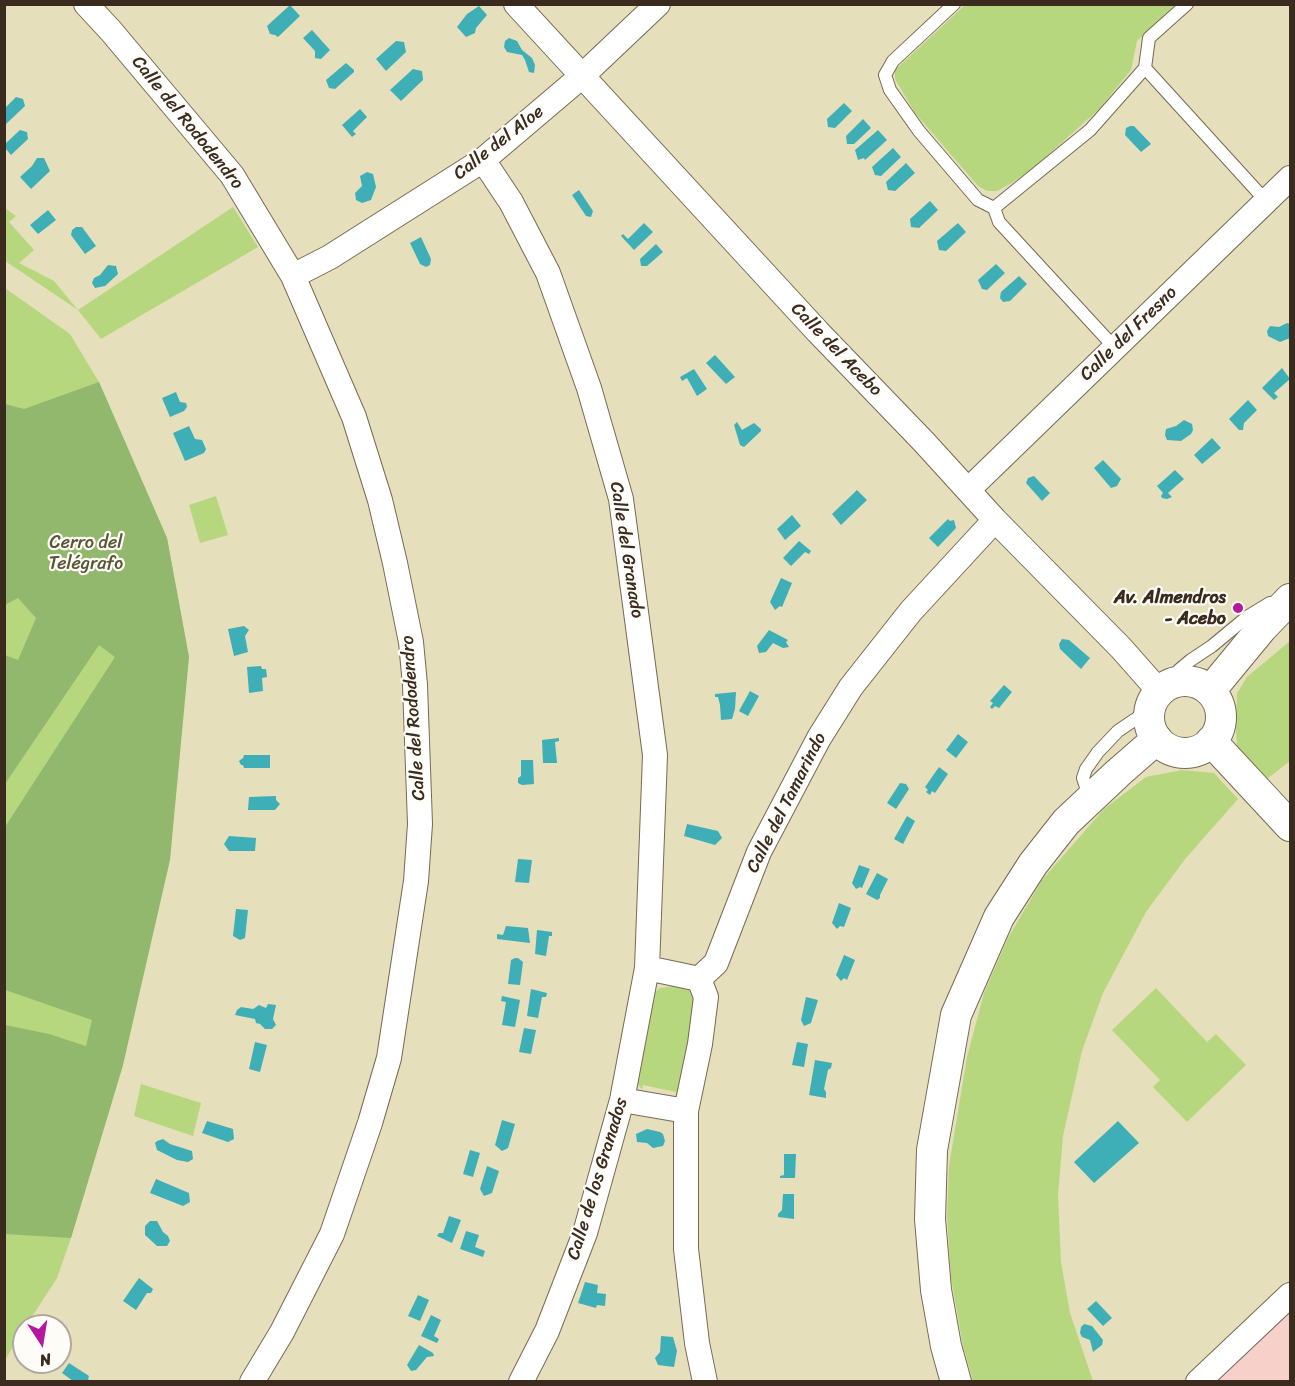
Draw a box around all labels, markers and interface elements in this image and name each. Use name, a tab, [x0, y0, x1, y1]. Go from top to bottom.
street label: Calle del Rododendro	[126, 52, 248, 194]
street label: Calle del Aloe	[450, 101, 548, 185]
street label: Calle del Fresno	[1076, 282, 1182, 386]
street label: Calle del Acebo	[786, 299, 886, 401]
street label: Calle del Granado	[605, 480, 647, 620]
park label: Cerro del Telégrafo	[49, 532, 123, 574]
place label: Av. Almendros - Acebo	[1114, 587, 1226, 630]
marker: Av. Almendros - Acebo	[1231, 601, 1245, 615]
street label: Calle del Rododendro	[397, 635, 431, 801]
street label: Calle del Tamarindo	[742, 729, 832, 877]
street label: Calle de los Granados	[563, 1095, 633, 1263]
north arrow	[12, 1314, 72, 1374]
text: N	[37, 1345, 54, 1375]

